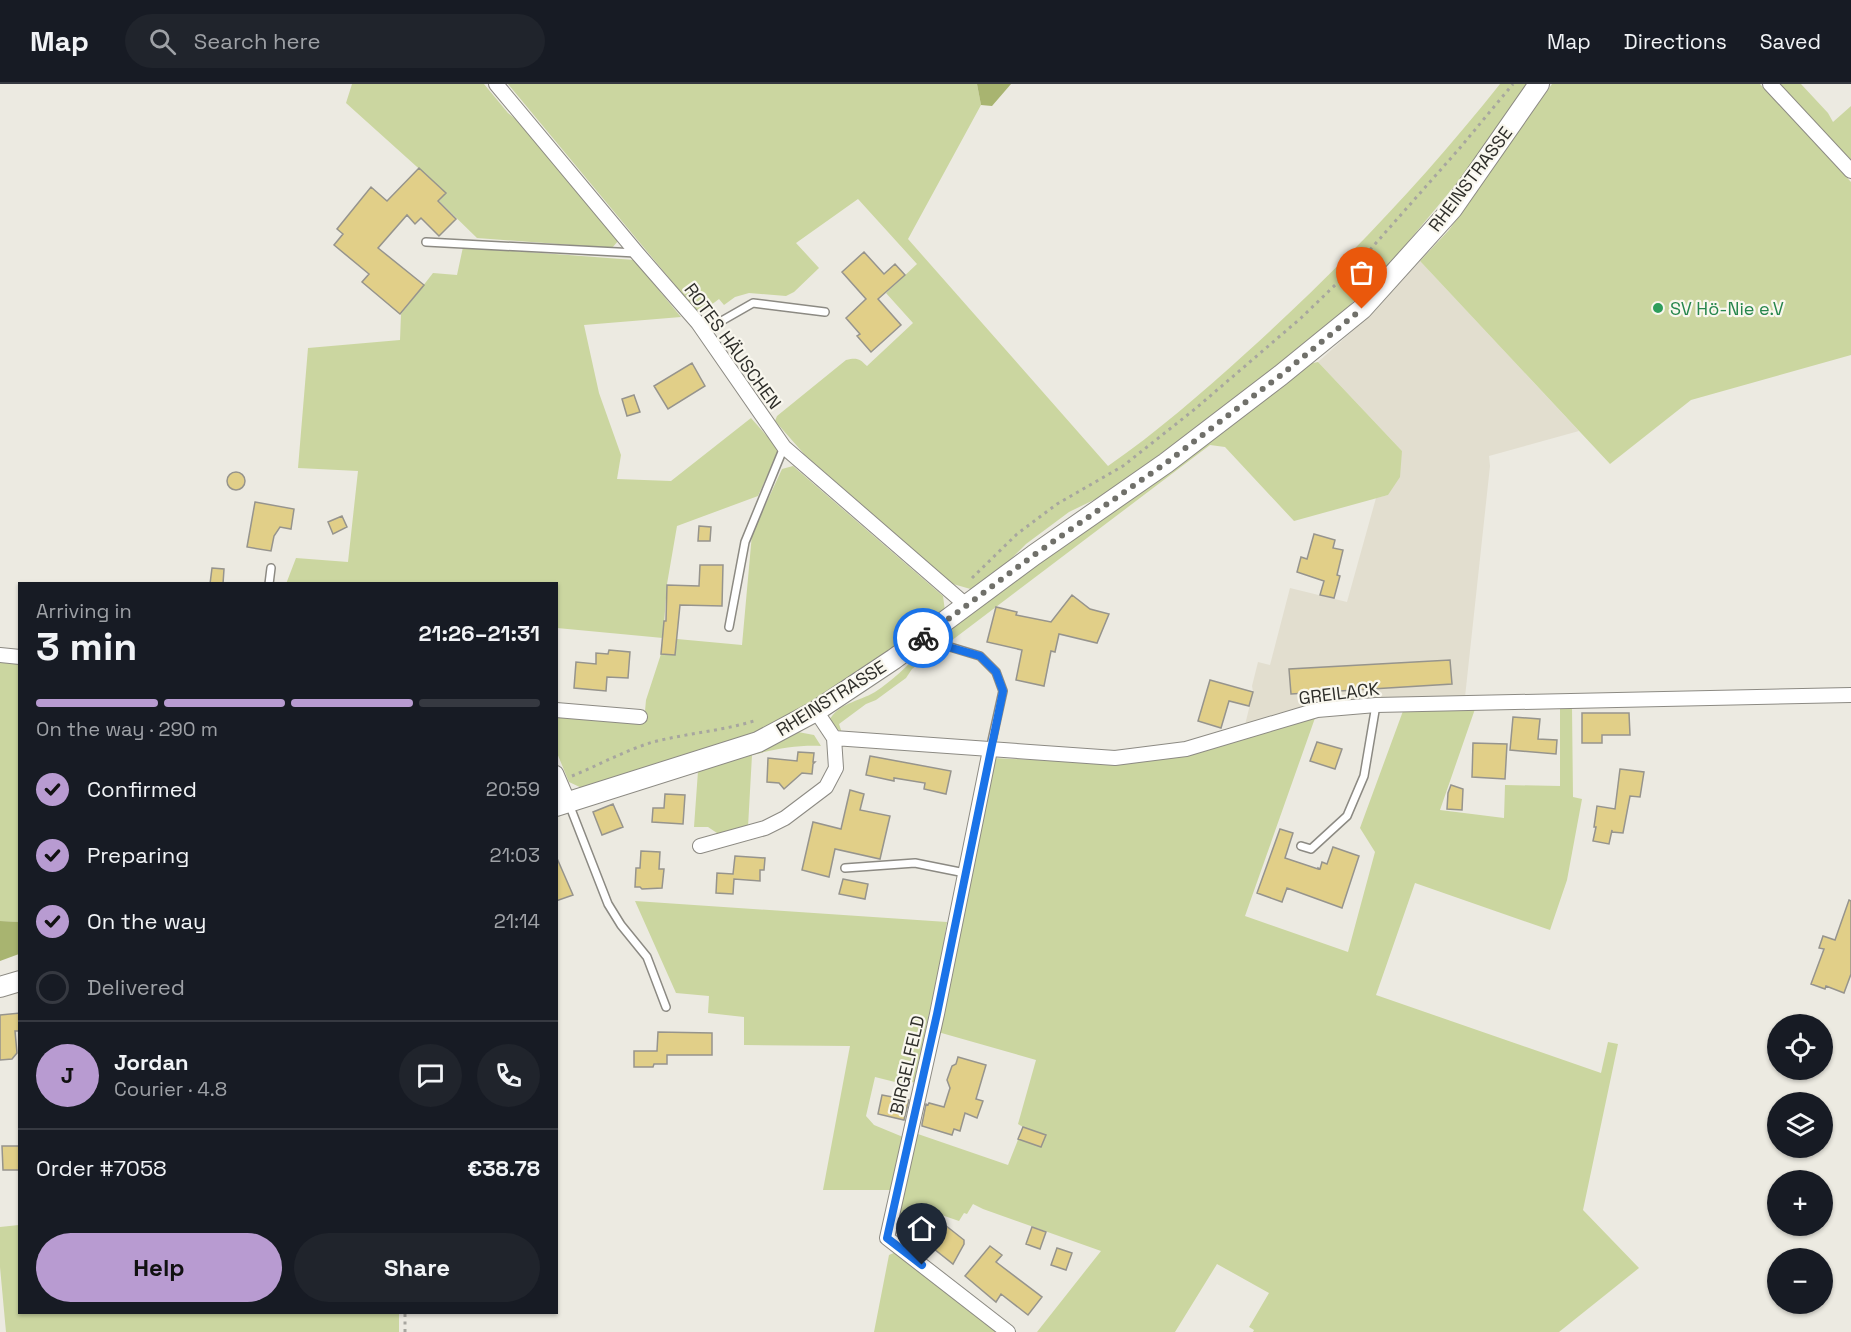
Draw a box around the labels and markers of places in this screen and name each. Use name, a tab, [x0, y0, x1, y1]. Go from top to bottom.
pin	[1336, 247, 1387, 309]
place label: SV Hö-Nie e.V	[1670, 297, 1784, 320]
marker: SV Hö-Nie e.V	[1651, 301, 1665, 315]
pin	[896, 1203, 947, 1265]

